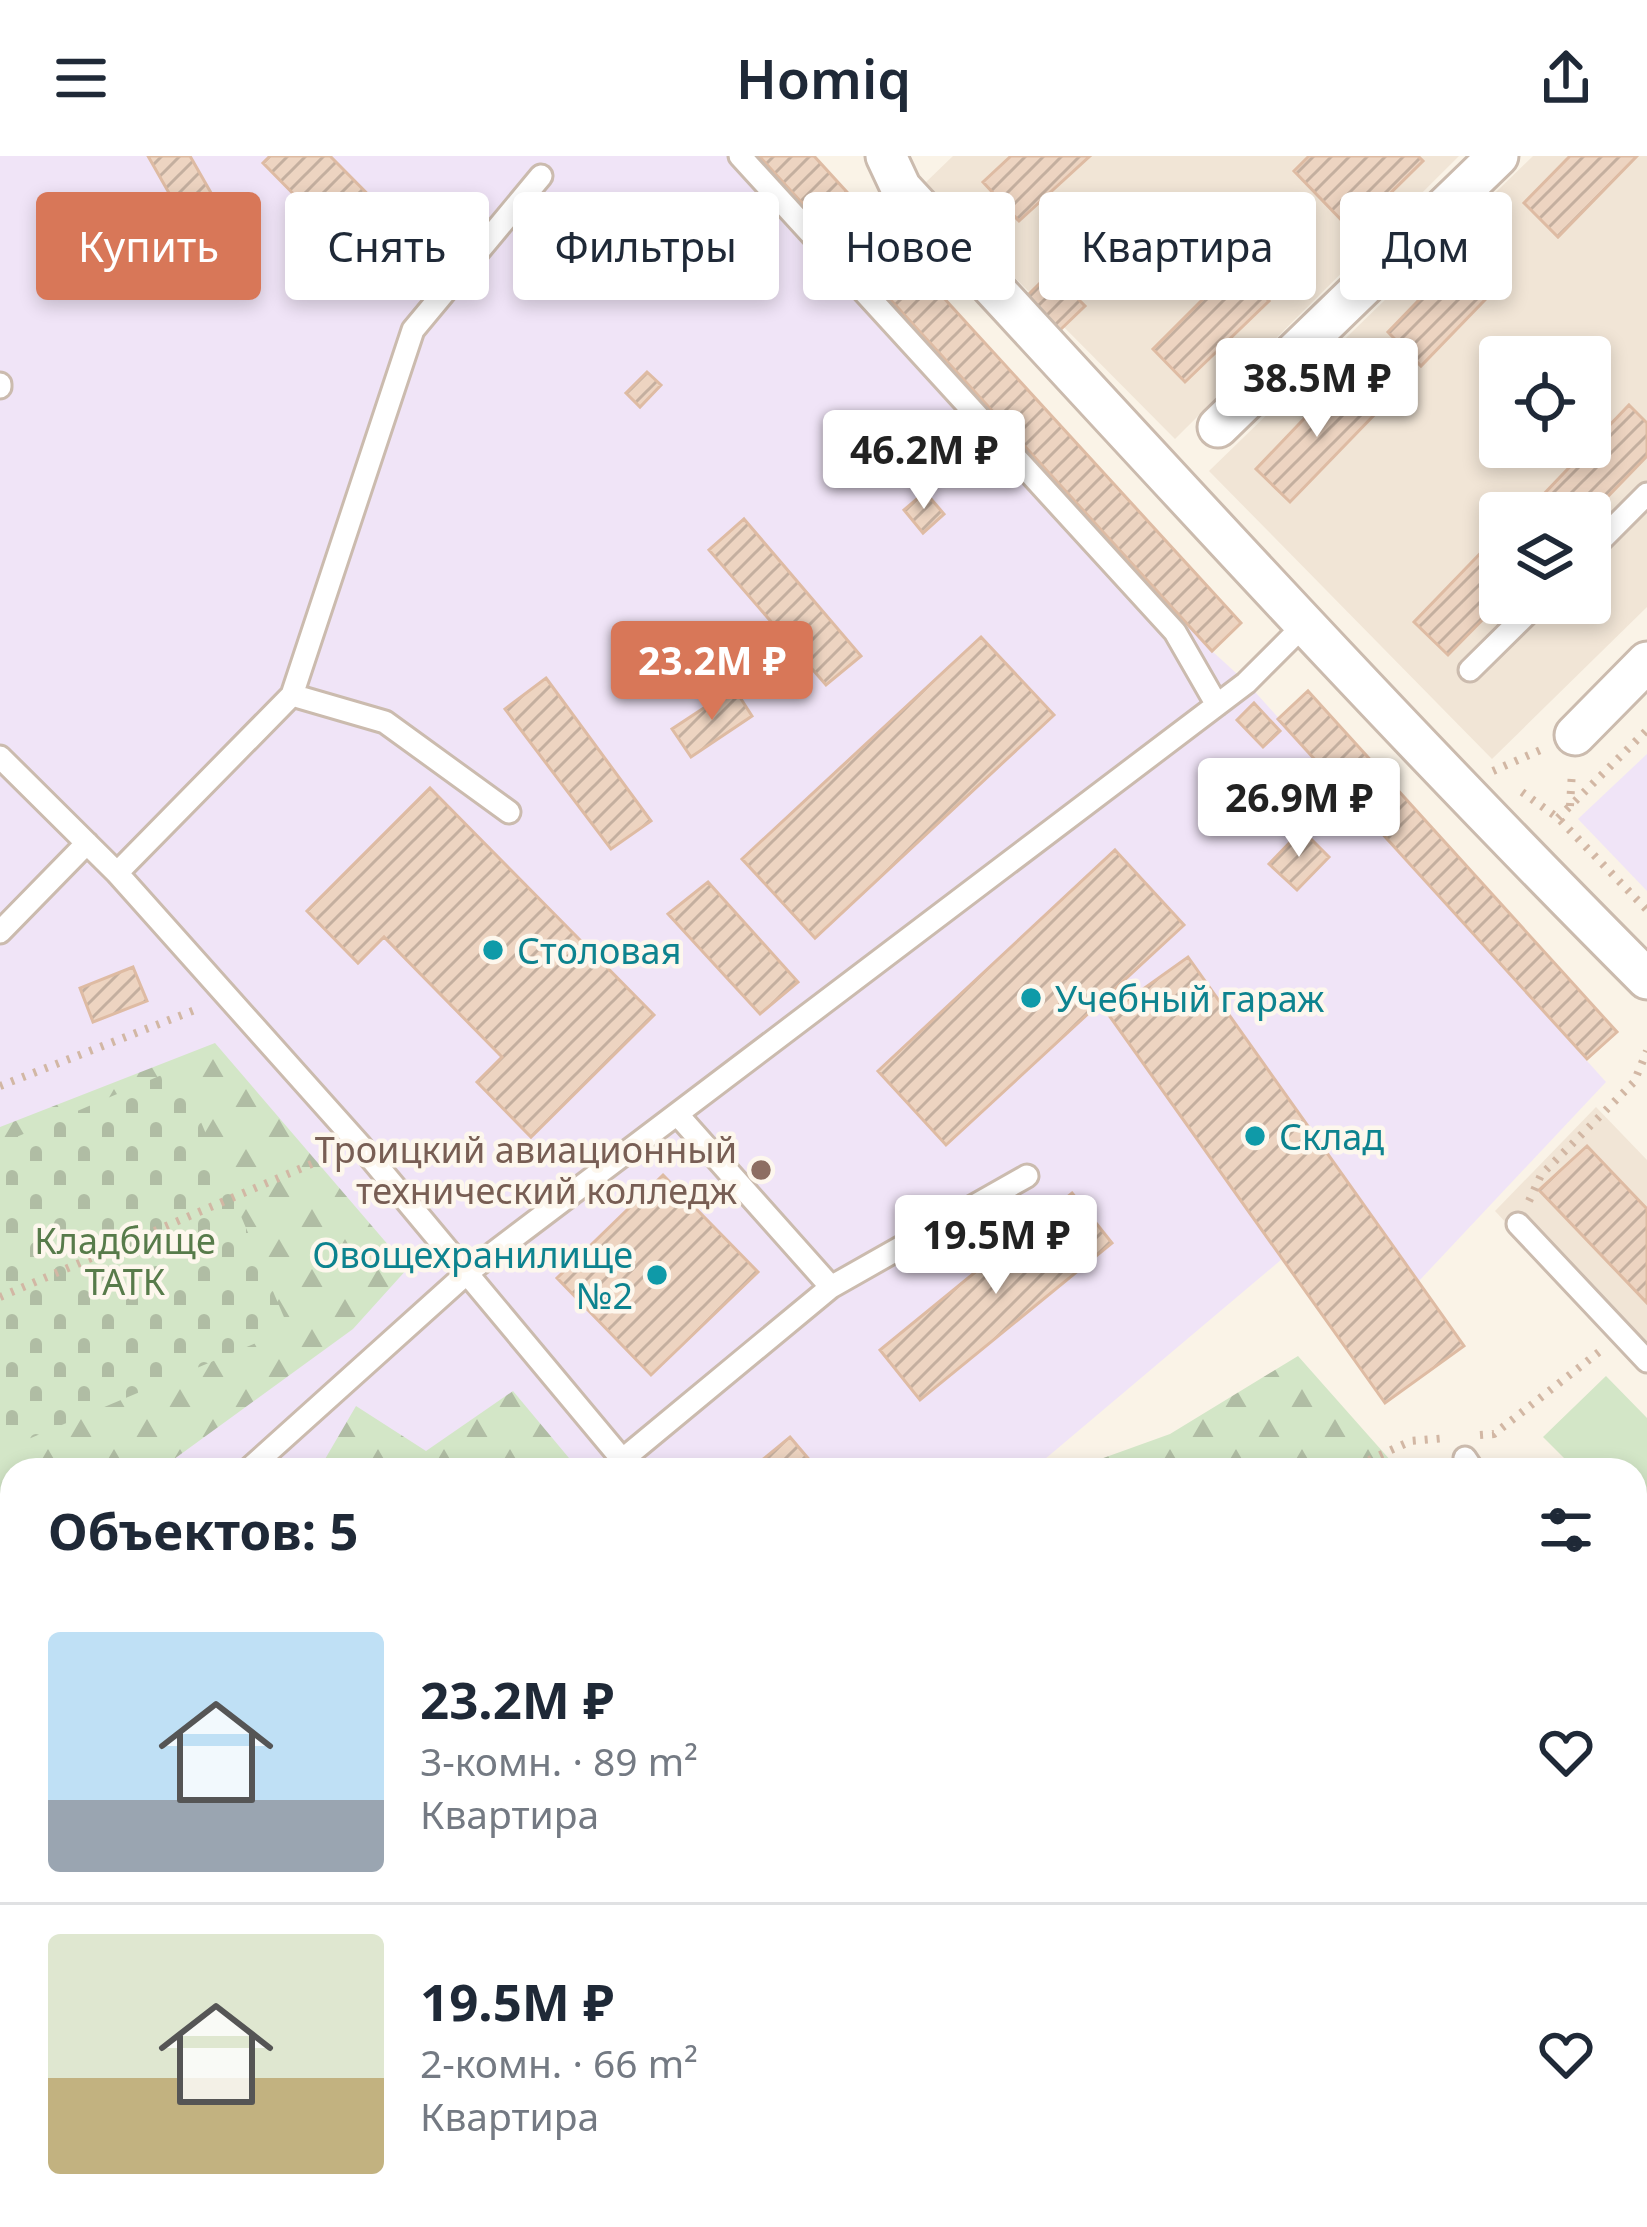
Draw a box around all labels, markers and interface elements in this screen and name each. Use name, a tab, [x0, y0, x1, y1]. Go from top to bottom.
text: Homiq	[736, 41, 911, 115]
icon: menu	[48, 45, 114, 111]
icon: share	[1533, 45, 1599, 111]
chip: Купить	[36, 192, 261, 300]
chip: Снять	[285, 192, 489, 300]
chip: Фильтры	[513, 192, 779, 300]
chip: Новое	[803, 192, 1015, 300]
chip: Квартира	[1039, 192, 1316, 300]
chip: Дом	[1340, 192, 1512, 300]
map controls	[1479, 336, 1611, 624]
button: locate	[1479, 336, 1611, 468]
pin: 38.5M ₽	[1206, 338, 1428, 440]
text: 38.5M ₽	[1243, 350, 1391, 403]
pin: 46.2M ₽	[813, 410, 1035, 512]
text: 46.2M ₽	[850, 422, 998, 475]
button: layers	[1479, 492, 1611, 624]
pin: 23.2M ₽	[601, 621, 823, 723]
text: 23.2M ₽	[638, 633, 786, 686]
pin: 26.9M ₽	[1188, 758, 1410, 860]
text: 26.9M ₽	[1225, 770, 1373, 823]
place label: Столовая	[517, 926, 681, 975]
marker: Столовая	[480, 937, 506, 963]
place label: Учебный гараж	[1055, 974, 1325, 1023]
marker: Учебный гараж	[1018, 985, 1044, 1011]
place label: Склад	[1279, 1112, 1384, 1161]
marker: Склад	[1242, 1123, 1268, 1149]
place label: Троицкий авиационный технический колледж	[315, 1125, 738, 1215]
marker: Троицкий авиационный технический колледж	[748, 1157, 774, 1183]
pin: 19.5M ₽	[885, 1195, 1107, 1297]
text: 19.5M ₽	[922, 1207, 1070, 1260]
park label: Кладбище ТАТК	[34, 1216, 216, 1306]
place label: Овощехранилище №2	[312, 1230, 633, 1320]
marker: Овощехранилище №2	[644, 1262, 670, 1288]
text: Объектов: 5	[48, 1495, 358, 1565]
icon: filters	[1533, 1497, 1599, 1563]
text: 23.2M ₽	[420, 1664, 614, 1734]
icon: home	[144, 1680, 288, 1824]
icon: heart	[1533, 1719, 1599, 1785]
text: 3-комн. · 89 m²	[420, 1734, 698, 1787]
text: Квартира	[420, 1787, 599, 1840]
text: 19.5M ₽	[420, 1966, 614, 2036]
icon: home	[144, 1982, 288, 2126]
icon: heart	[1533, 2021, 1599, 2087]
text: 2-комн. · 66 m²	[420, 2036, 698, 2089]
text: Квартира	[420, 2089, 599, 2142]

